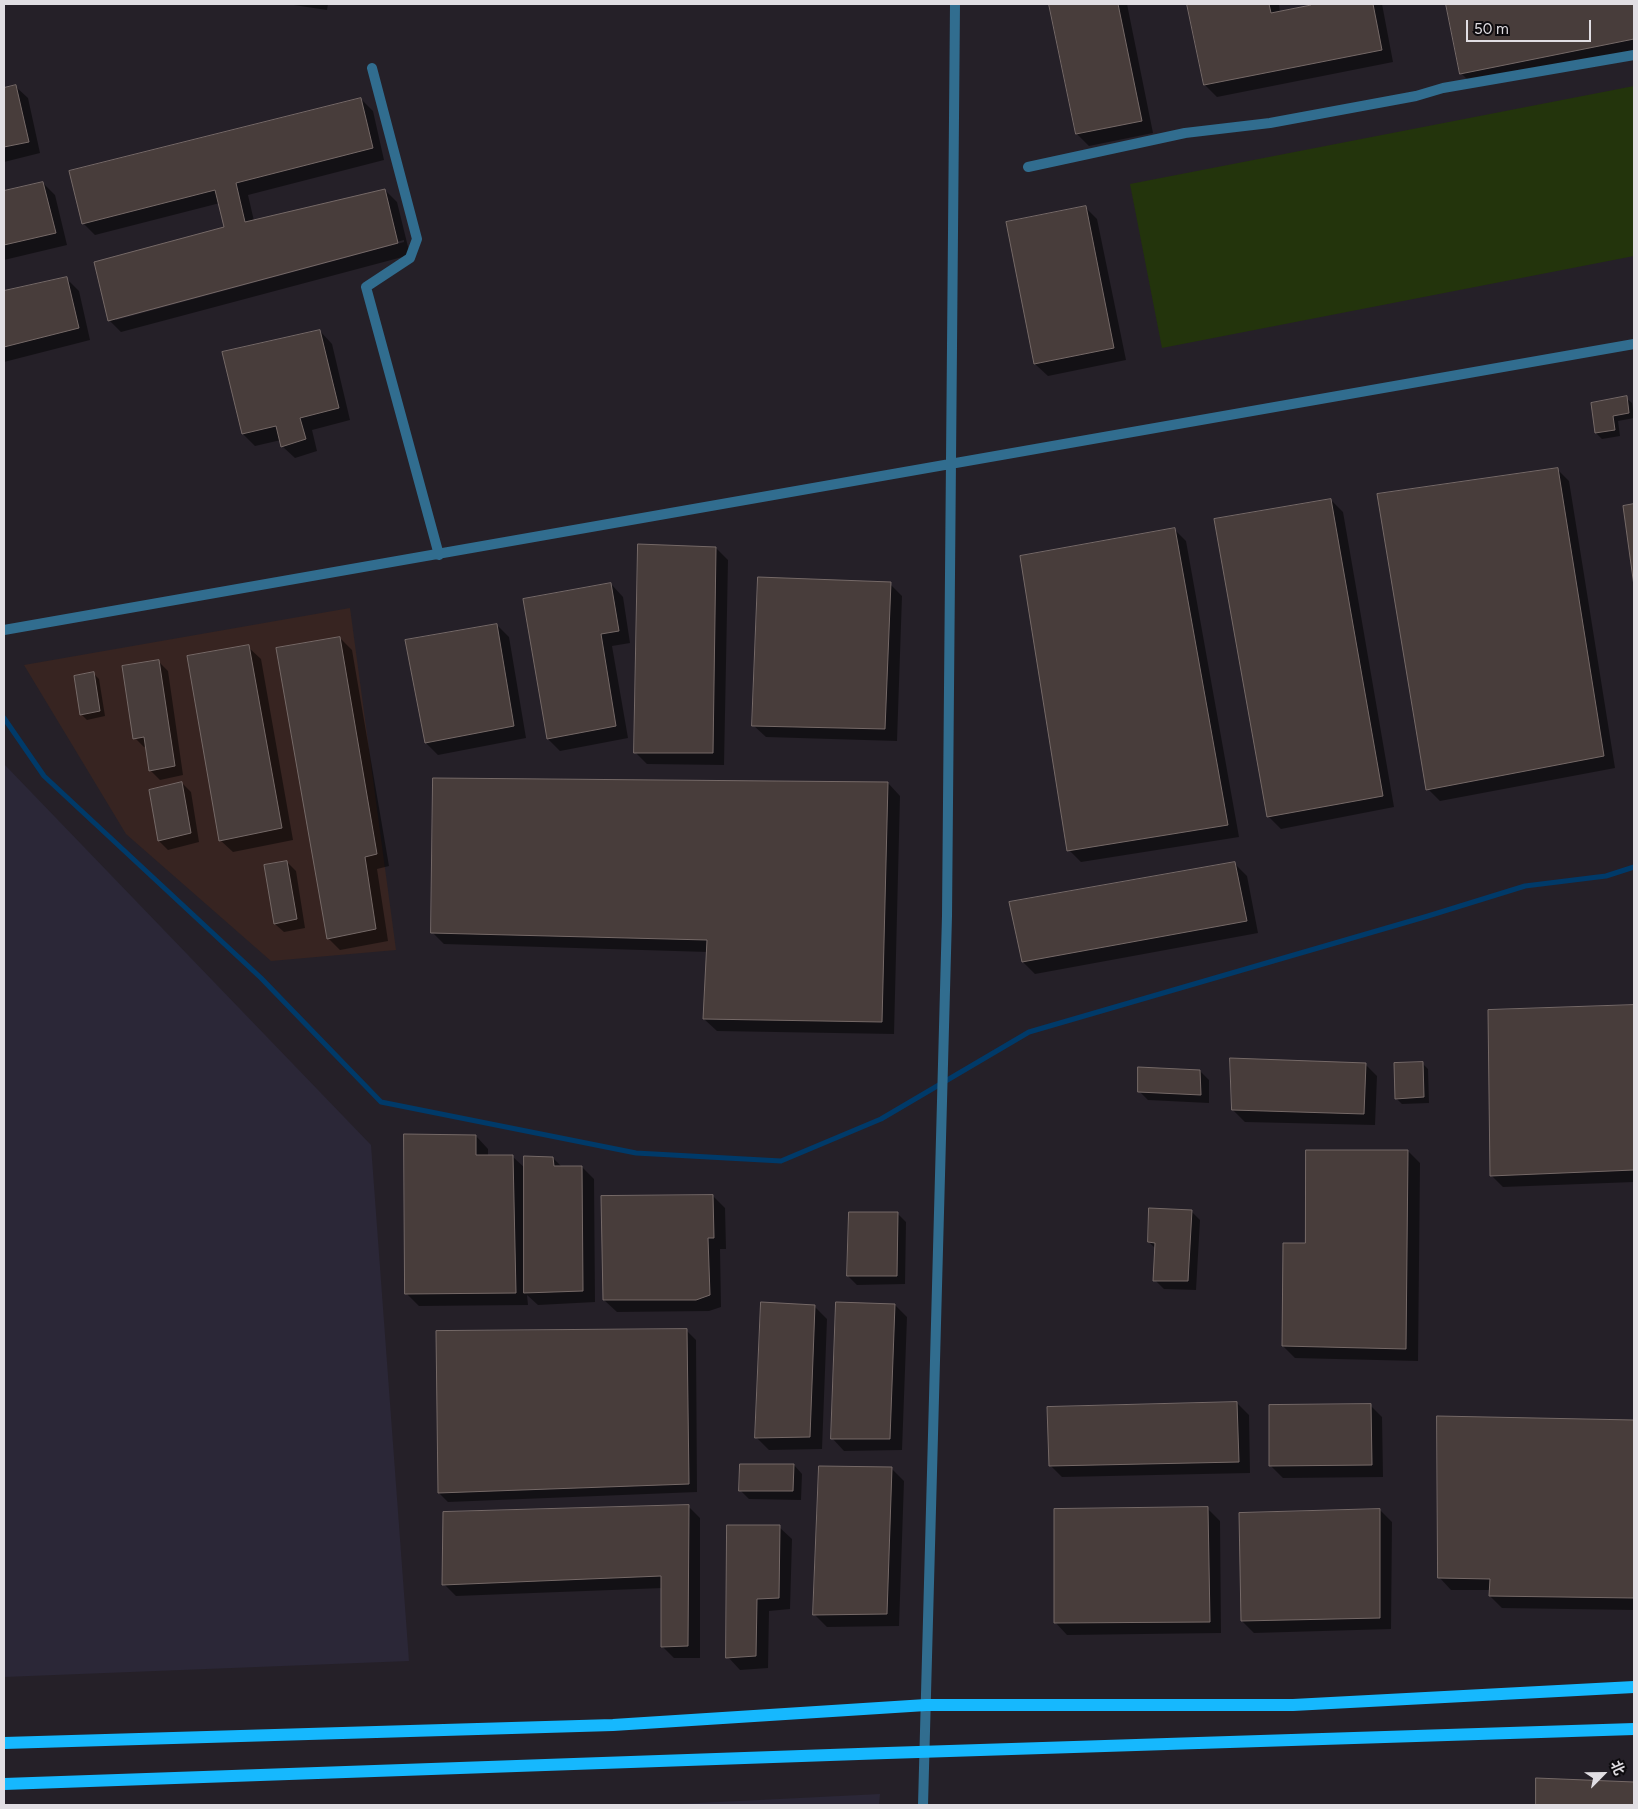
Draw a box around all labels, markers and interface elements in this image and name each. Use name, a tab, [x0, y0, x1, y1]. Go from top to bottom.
scale bar	[1468, 10, 1593, 42]
text: 50 m	[1474, 20, 1509, 38]
north arrow	[1578, 1749, 1628, 1799]
text: 北	[1607, 1758, 1628, 1778]

